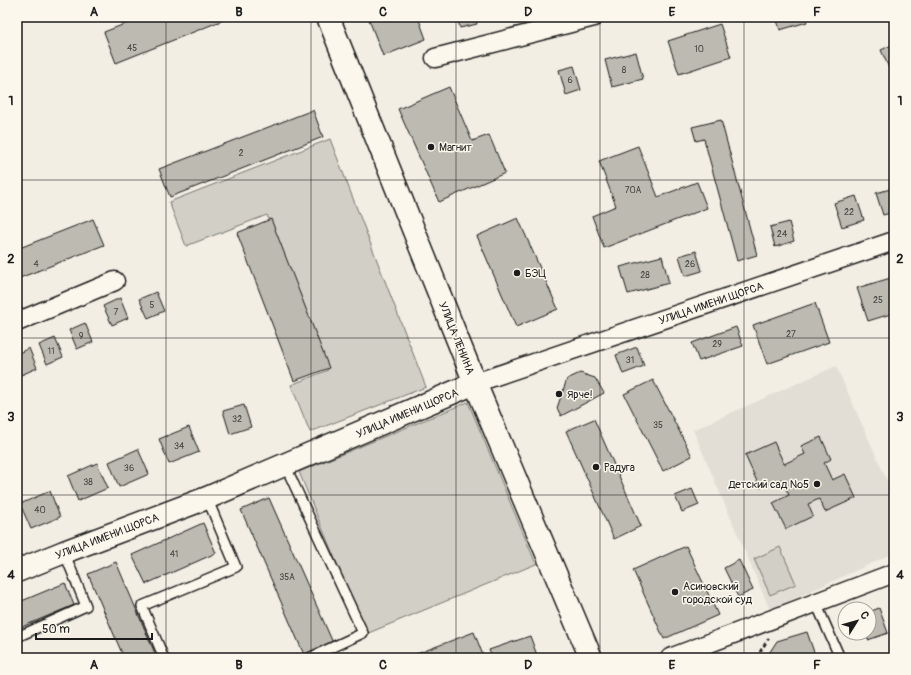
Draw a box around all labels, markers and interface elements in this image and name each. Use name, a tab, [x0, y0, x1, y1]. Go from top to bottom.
text: A	[90, 4, 99, 20]
text: B	[235, 4, 243, 20]
text: C	[379, 4, 387, 20]
text: D	[524, 4, 532, 20]
text: E	[669, 4, 676, 20]
text: F	[813, 4, 821, 20]
house number: 45	[127, 43, 137, 54]
house number: 10	[694, 44, 704, 55]
house number: 8	[622, 65, 627, 76]
house number: 6	[567, 75, 573, 86]
text: 1	[8, 93, 14, 109]
text: 1	[897, 93, 903, 109]
place label: Магнит	[439, 141, 472, 154]
marker: Магнит	[426, 142, 436, 152]
house number: 2	[238, 148, 244, 159]
house number: 70А	[625, 185, 642, 196]
house number: 22	[844, 207, 854, 218]
house number: 24	[777, 229, 788, 240]
text: 2	[7, 251, 15, 267]
text: 2	[896, 251, 904, 267]
house number: 4	[33, 259, 39, 270]
house number: 26	[685, 259, 695, 270]
place label: БЭЦ	[525, 267, 546, 280]
marker: БЭЦ	[512, 268, 522, 278]
house number: 28	[640, 270, 650, 281]
street label: УЛИЦА ИМЕНИ ЩОРСА	[657, 280, 765, 327]
house number: 25	[873, 295, 883, 306]
house number: 5	[150, 300, 155, 311]
street label: УЛИЦА ЛЕНИНА	[436, 300, 477, 376]
house number: 7	[114, 307, 119, 318]
house number: 27	[786, 329, 796, 340]
house number: 9	[79, 331, 84, 342]
house number: 29	[712, 339, 722, 350]
house number: 11	[47, 346, 55, 357]
house number: 31	[626, 355, 634, 366]
street label: УЛИЦА ИМЕНИ ЩОРСА	[354, 386, 460, 441]
place label: Ярче!	[567, 388, 593, 401]
marker: Ярче!	[554, 389, 564, 399]
text: 3	[7, 409, 15, 425]
text: 3	[896, 409, 904, 425]
house number: 32	[232, 414, 242, 425]
house number: 35	[653, 420, 663, 431]
house number: 34	[174, 441, 185, 452]
place label: Радуга	[604, 461, 635, 474]
marker: Радуга	[591, 462, 601, 472]
house number: 36	[124, 463, 134, 474]
house number: 38	[83, 477, 93, 488]
place label: Детский сад №5	[728, 478, 809, 491]
marker: Детский сад №5	[812, 479, 822, 489]
house number: 40	[34, 505, 46, 516]
street label: УЛИЦА ИМЕНИ ЩОРСА	[54, 511, 161, 562]
house number: 41	[170, 549, 178, 560]
text: 4	[7, 567, 15, 583]
text: 4	[896, 567, 904, 583]
house number: 35А	[279, 572, 295, 583]
place label: Асиновский городской суд	[683, 580, 752, 606]
marker: Асиновский городской суд	[670, 587, 680, 597]
north arrow	[837, 601, 877, 641]
text: С	[857, 609, 872, 622]
scale bar	[36, 615, 152, 641]
text: 50 m	[42, 622, 70, 637]
text: A	[90, 657, 99, 673]
text: B	[235, 657, 243, 673]
text: C	[379, 657, 387, 673]
text: D	[524, 657, 532, 673]
text: E	[669, 657, 676, 673]
text: F	[813, 657, 821, 673]

